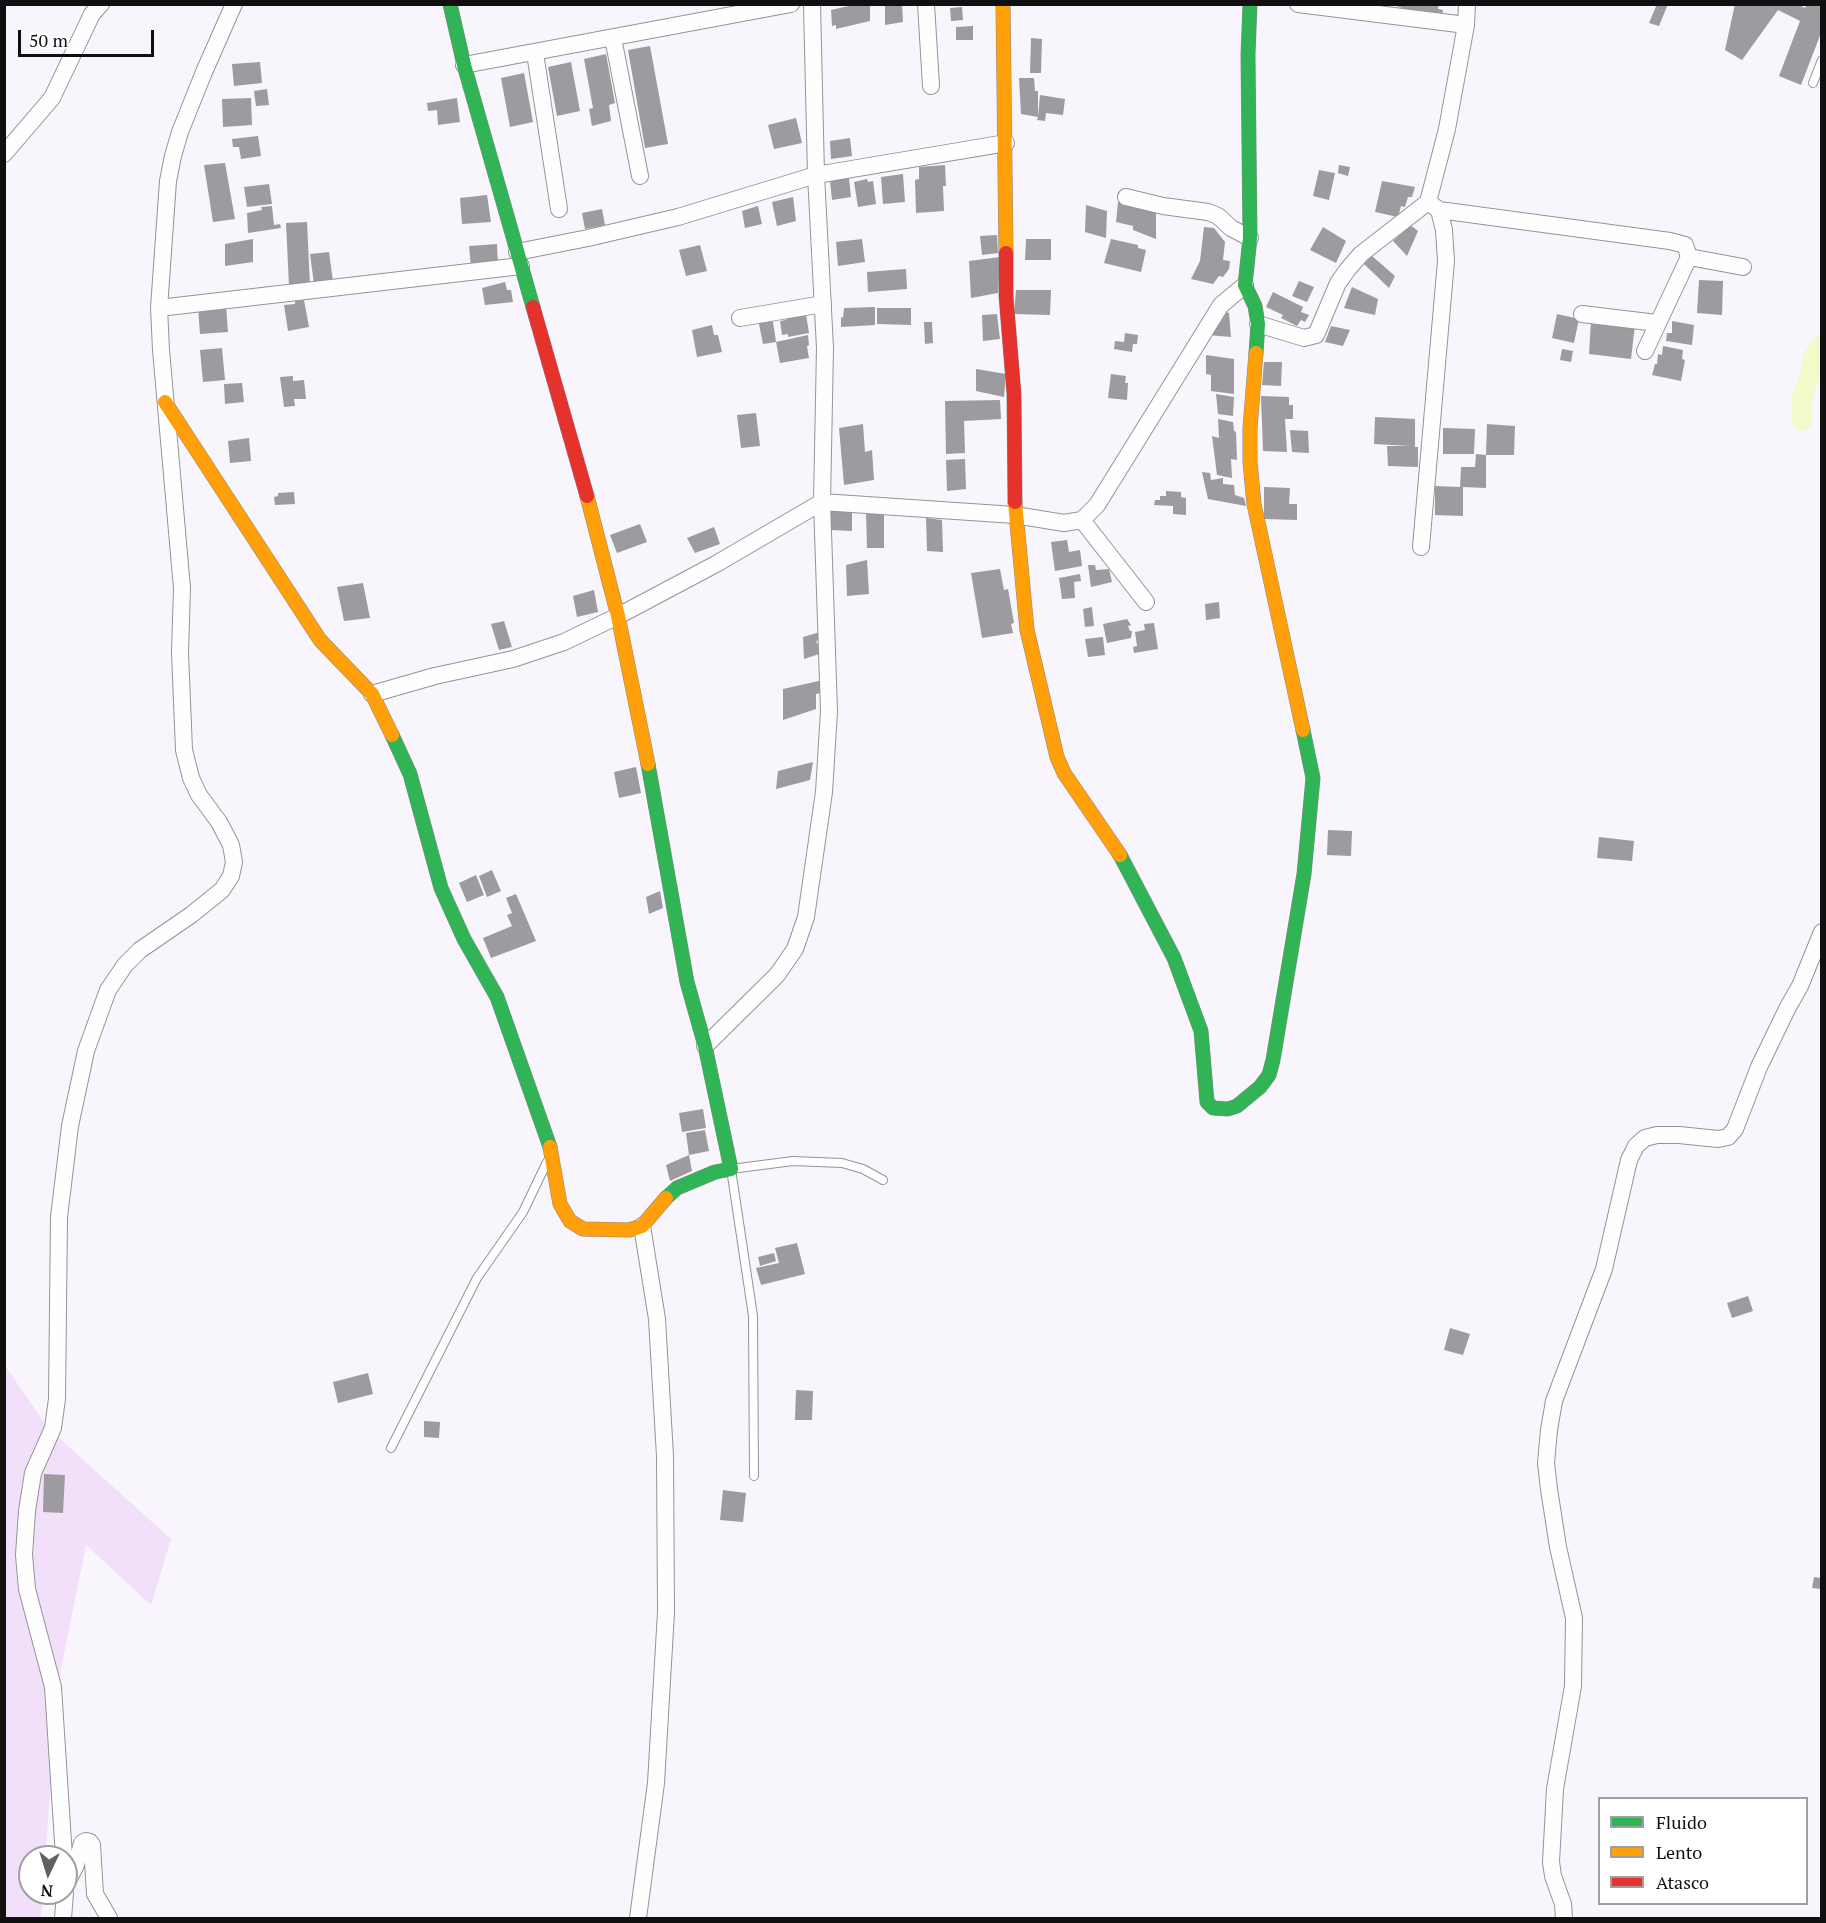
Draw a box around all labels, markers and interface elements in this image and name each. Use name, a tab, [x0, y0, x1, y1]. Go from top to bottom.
scale bar	[21, 18, 158, 56]
text: 50 m	[29, 28, 68, 52]
legend	[1598, 1797, 1808, 1905]
text: Fluido	[1656, 1810, 1707, 1834]
text: Lento	[1656, 1840, 1702, 1864]
north arrow	[18, 1845, 78, 1905]
text: Atasco	[1656, 1870, 1709, 1894]
text: N	[40, 1880, 54, 1902]

